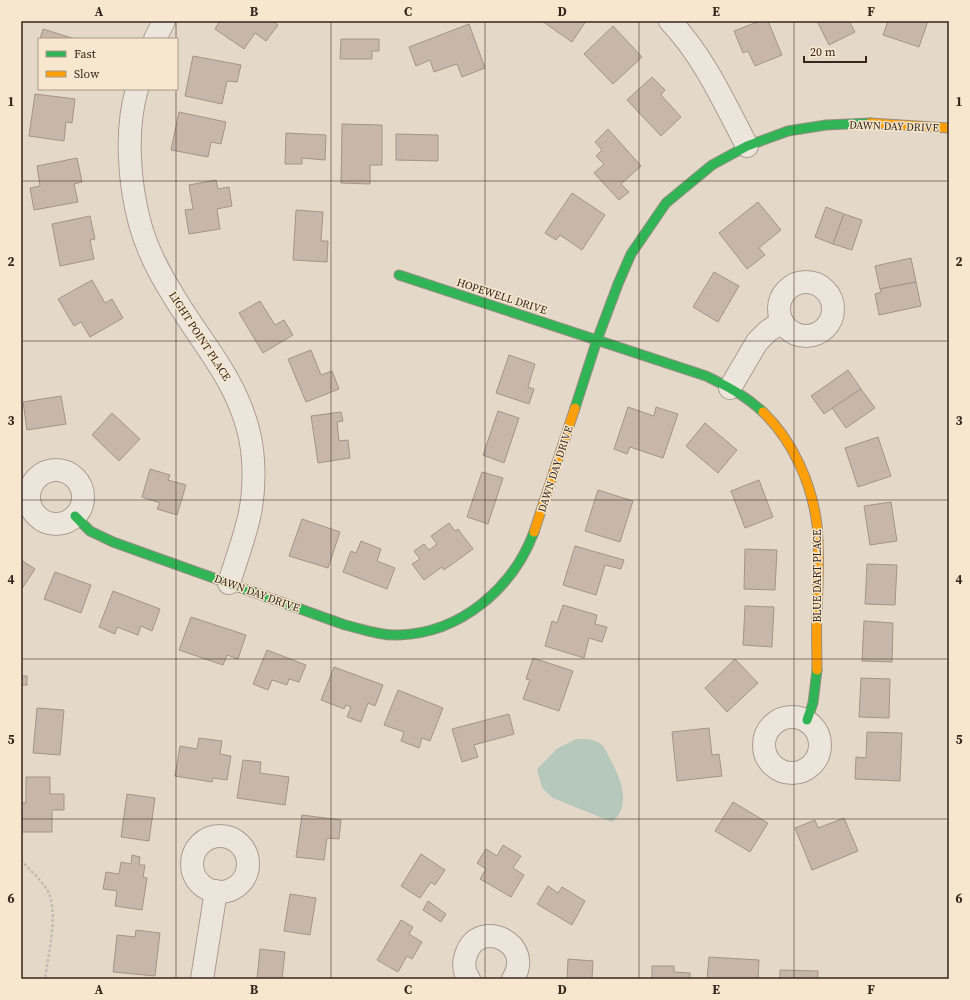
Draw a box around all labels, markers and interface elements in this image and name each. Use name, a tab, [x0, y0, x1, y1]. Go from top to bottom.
text: A	[95, 3, 104, 20]
text: B	[250, 3, 259, 20]
text: C	[404, 3, 412, 20]
text: D	[557, 3, 567, 20]
text: E	[712, 3, 720, 20]
text: F	[867, 3, 875, 20]
legend	[38, 38, 178, 90]
scale bar	[804, 38, 866, 64]
text: 20 m	[810, 44, 836, 60]
text: Fast	[74, 46, 96, 62]
text: Slow	[74, 66, 100, 82]
text: 1	[7, 93, 15, 110]
text: 1	[955, 93, 963, 110]
street label: DAWN DAY DRIVE	[849, 117, 940, 136]
text: 2	[7, 253, 15, 270]
text: 2	[955, 253, 963, 270]
street label: HOPEWELL DRIVE	[455, 275, 549, 318]
street label: LIGHT POINT PLACE	[165, 289, 234, 384]
text: 3	[7, 412, 15, 429]
text: 3	[955, 412, 963, 429]
street label: DAWN DAY DRIVE	[534, 424, 577, 514]
street label: BLUE DART PLACE	[810, 529, 825, 623]
text: 4	[7, 571, 15, 588]
street label: DAWN DAY DRIVE	[212, 571, 302, 616]
text: 4	[955, 571, 963, 588]
text: 5	[7, 731, 15, 748]
text: 5	[955, 731, 963, 748]
text: 6	[7, 890, 15, 907]
text: 6	[955, 890, 963, 907]
text: A	[95, 981, 104, 998]
text: B	[250, 981, 259, 998]
text: C	[404, 981, 412, 998]
text: D	[557, 981, 567, 998]
text: E	[712, 981, 720, 998]
text: F	[867, 981, 875, 998]

